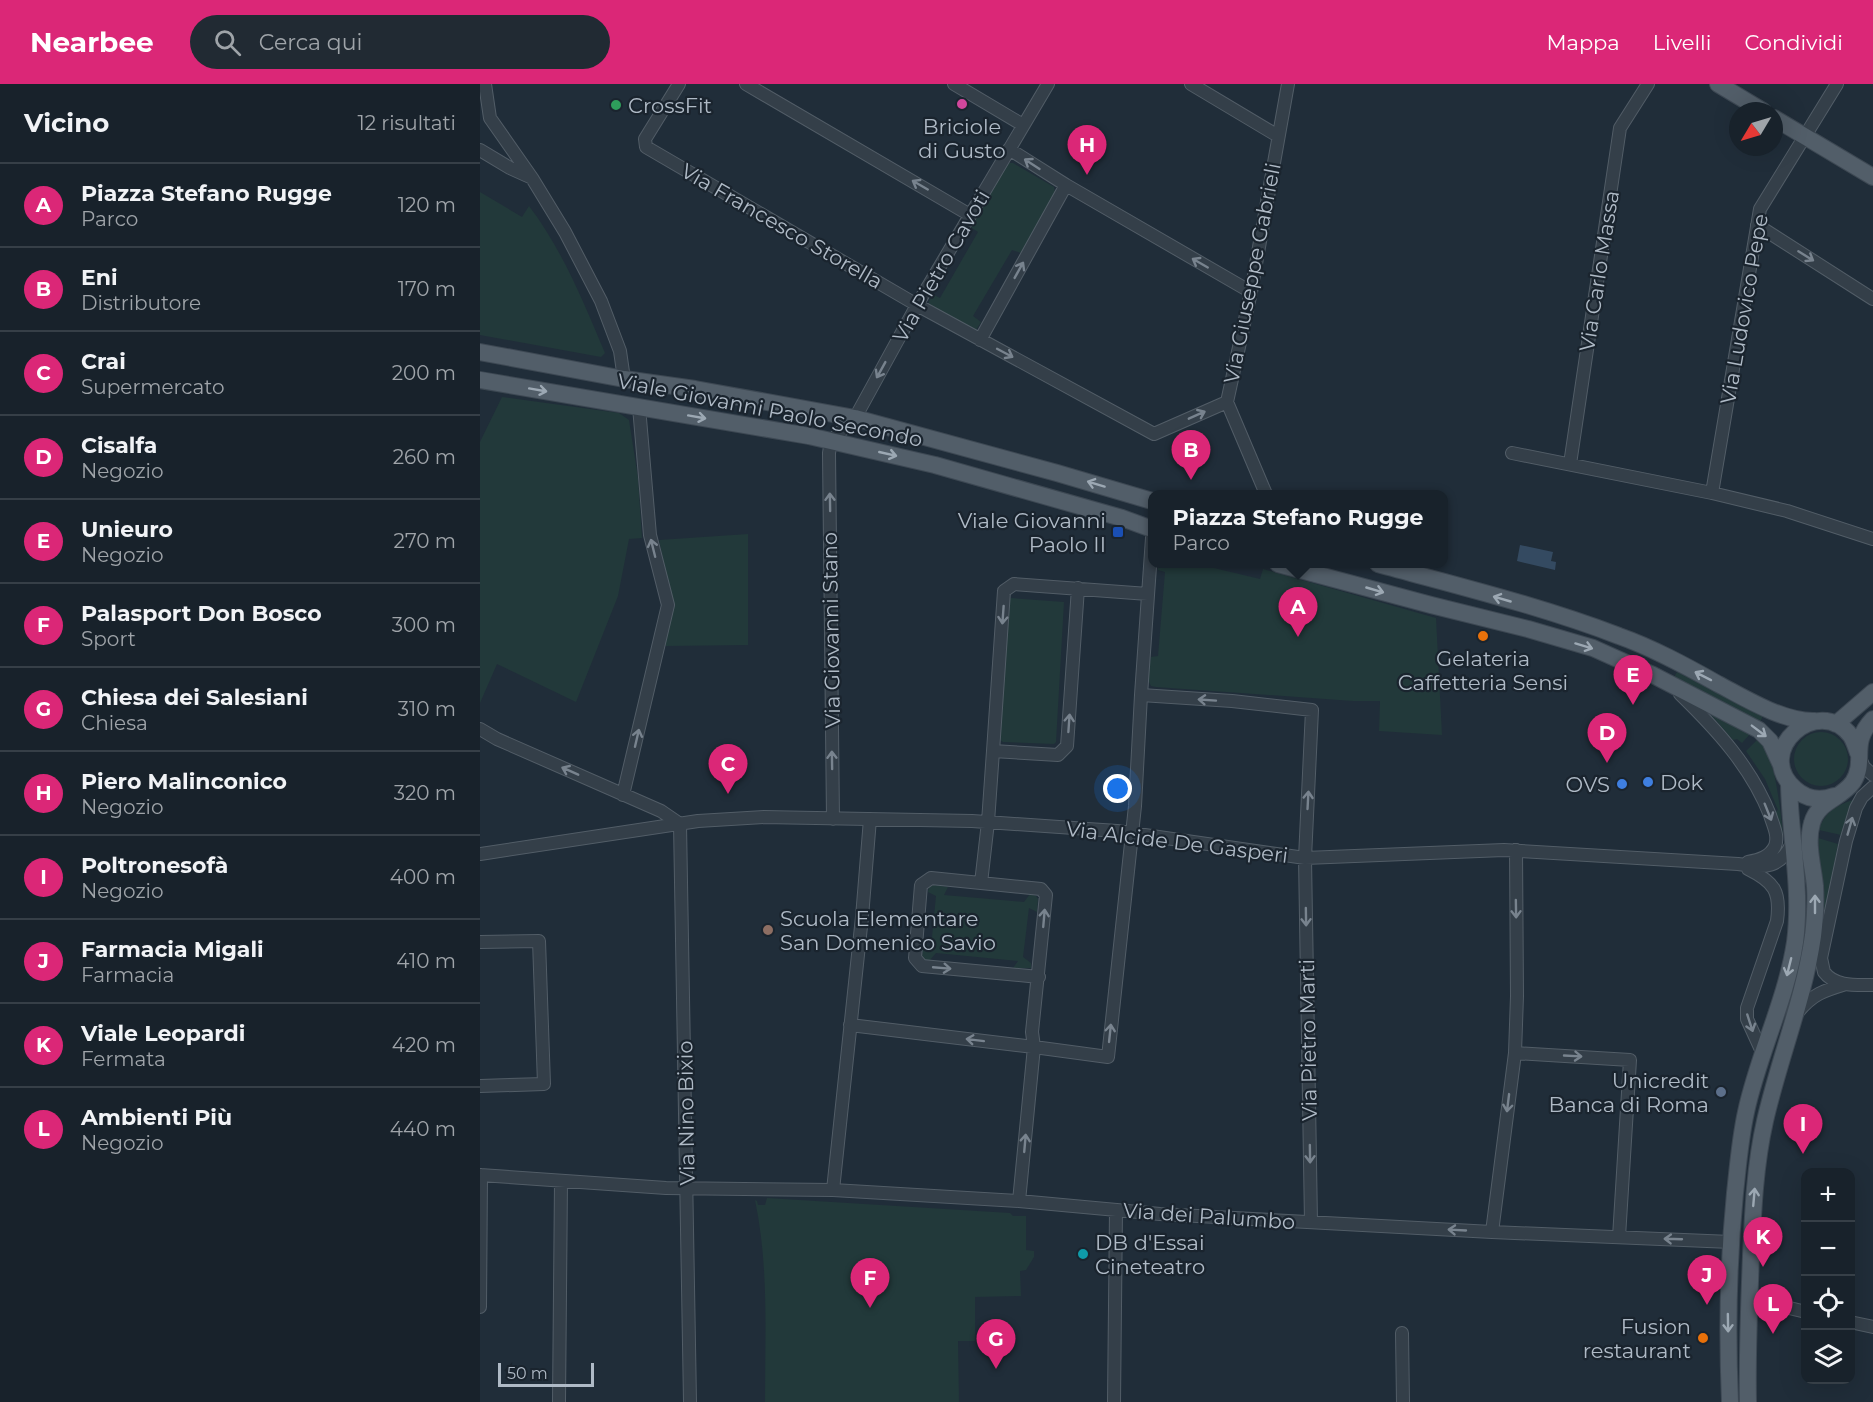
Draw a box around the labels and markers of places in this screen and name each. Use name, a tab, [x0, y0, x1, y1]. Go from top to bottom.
place label: CrossFit	[628, 93, 712, 118]
marker: Briciole di Gusto	[955, 97, 969, 111]
marker: CrossFit	[609, 98, 623, 112]
place label: Briciole di Gusto	[918, 114, 1006, 163]
pin: H	[1068, 126, 1106, 175]
pin: B	[1172, 430, 1210, 480]
place label: Viale Giovanni Paolo II	[958, 508, 1106, 557]
marker: Viale Giovanni Paolo II	[1111, 525, 1125, 539]
pin: A	[1278, 588, 1318, 637]
marker: Gelateria Caffetteria Sensi	[1476, 629, 1490, 643]
place label: Gelateria Caffetteria Sensi	[1398, 646, 1568, 695]
pin: E	[1614, 656, 1652, 705]
pin: D	[1588, 714, 1626, 763]
pin: C	[708, 744, 748, 794]
place label: Dok	[1660, 770, 1704, 795]
place label: OVS	[1566, 772, 1610, 797]
marker: Dok	[1641, 775, 1655, 789]
marker: OVS	[1615, 777, 1629, 791]
place label: Scuola Elementare San Domenico Savio	[780, 906, 996, 955]
marker: Scuola Elementare San Domenico Savio	[761, 923, 775, 937]
place label: Unicredit Banca di Roma	[1548, 1068, 1709, 1117]
marker: Unicredit Banca di Roma	[1714, 1085, 1728, 1099]
pin: I	[1784, 1104, 1822, 1154]
pin: K	[1744, 1218, 1782, 1267]
place label: DB d'Essai Cineteatro	[1095, 1230, 1205, 1279]
marker: DB d'Essai Cineteatro	[1076, 1247, 1090, 1261]
pin: J	[1688, 1256, 1726, 1305]
pin: F	[850, 1258, 890, 1308]
pin: L	[1754, 1284, 1792, 1334]
place label: Fusion restaurant	[1583, 1314, 1691, 1363]
pin: G	[976, 1320, 1016, 1369]
marker: Fusion restaurant	[1696, 1331, 1710, 1345]

